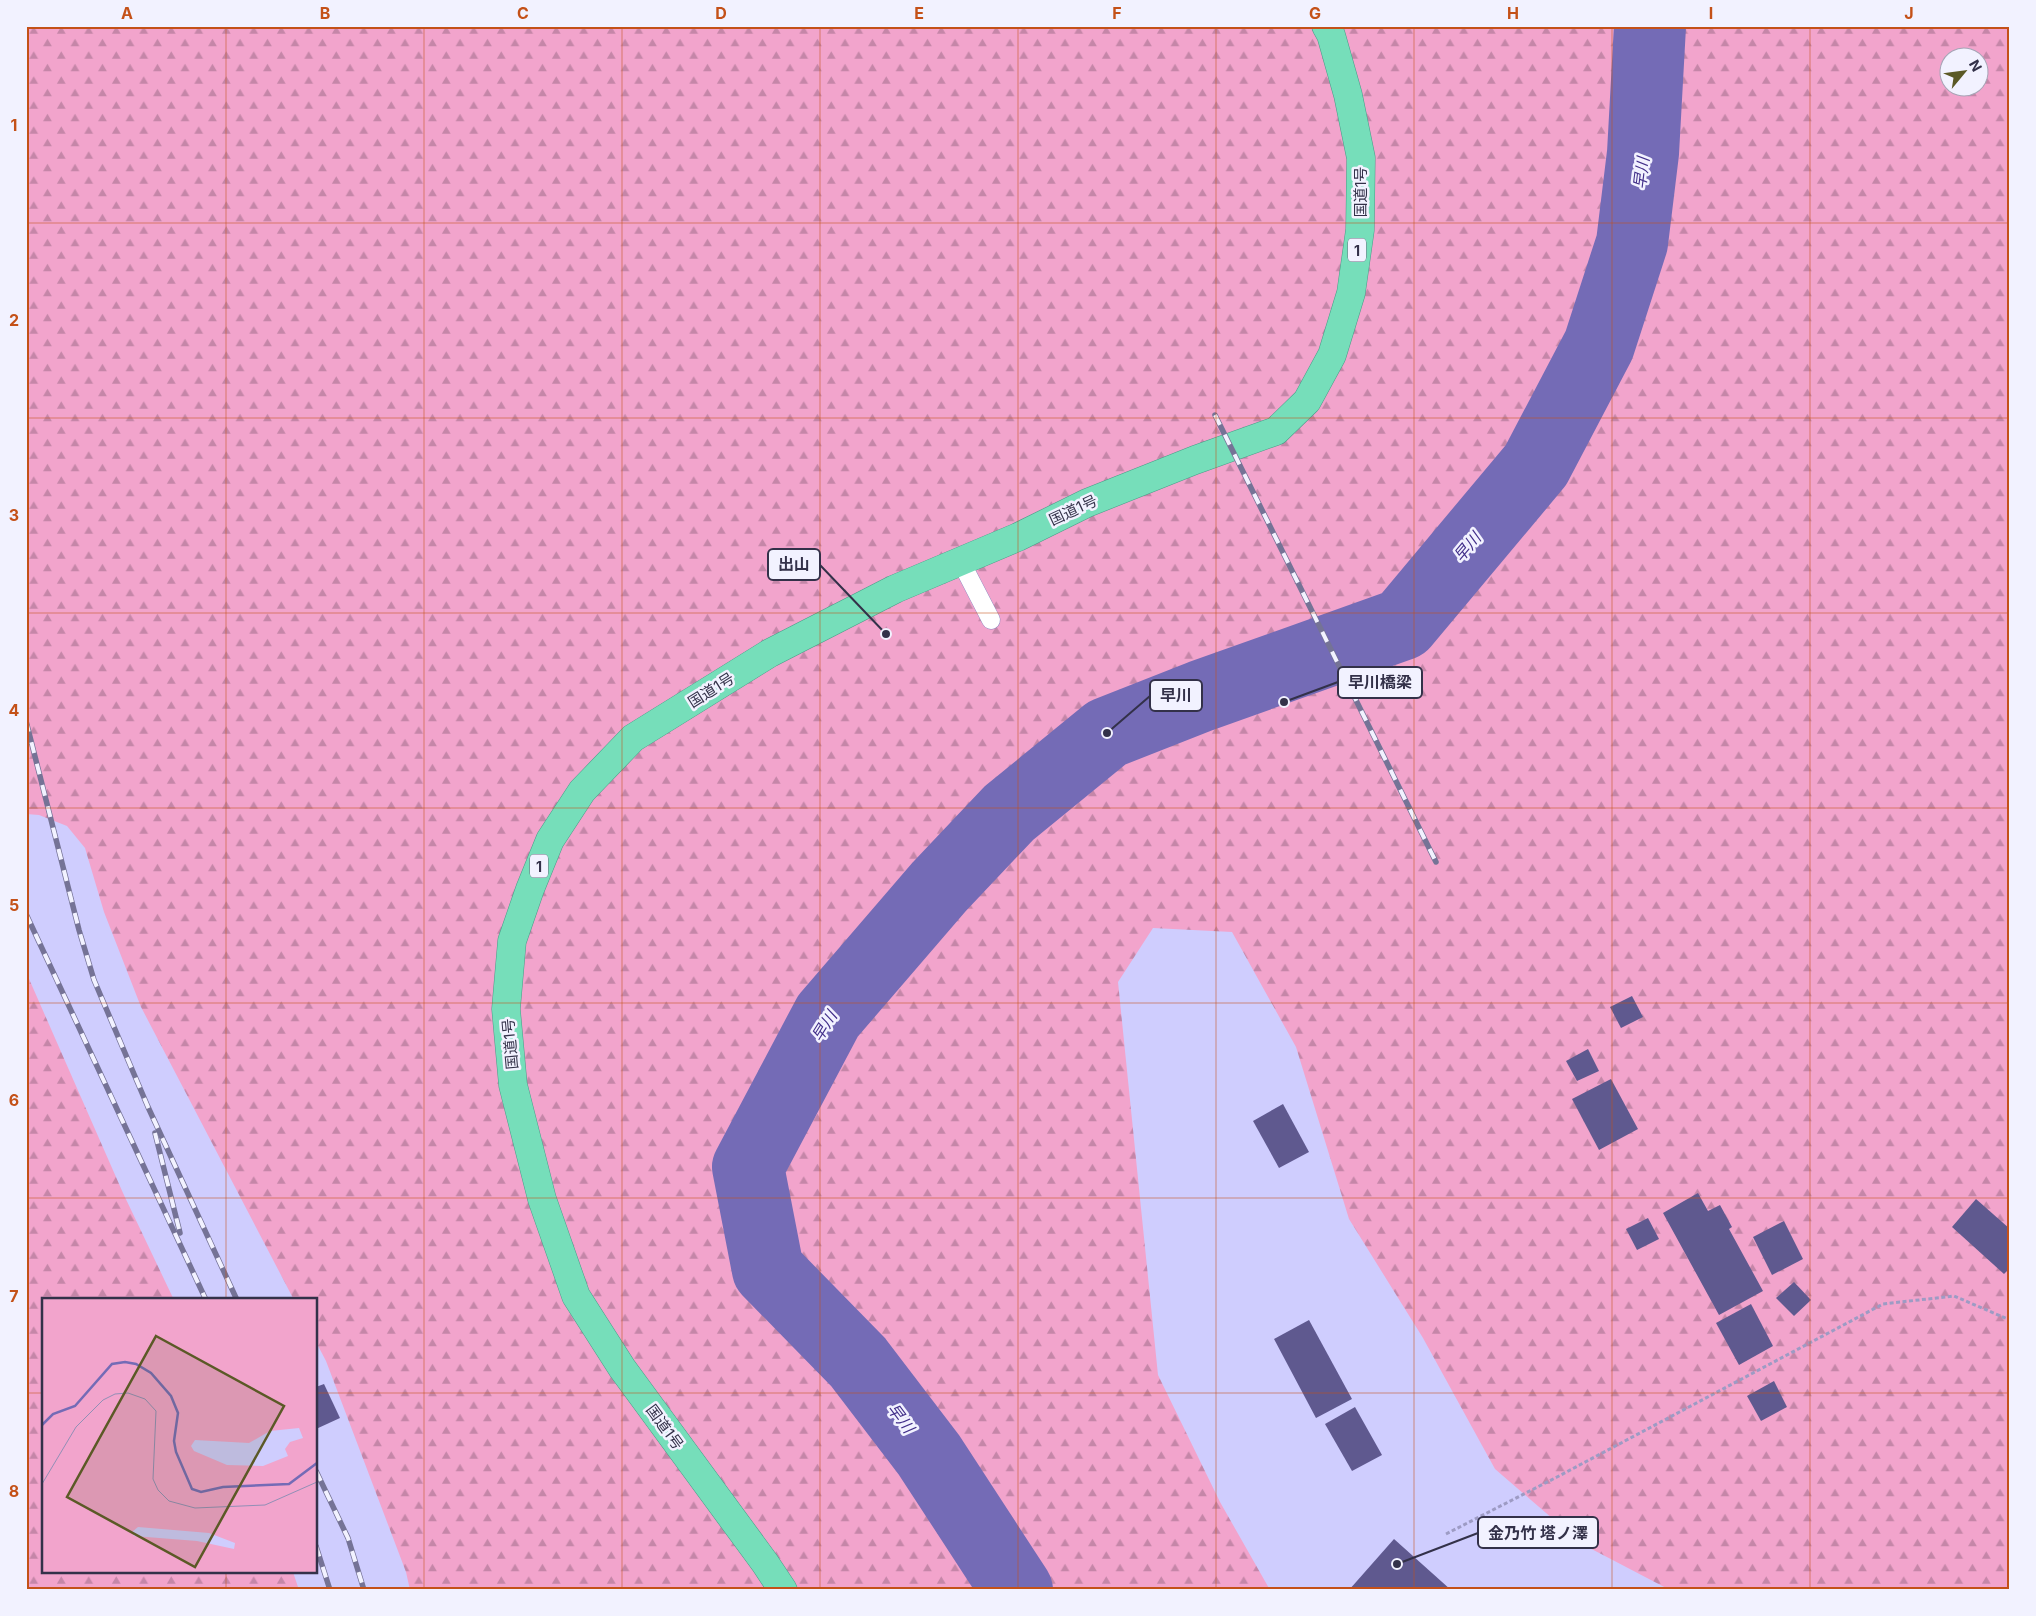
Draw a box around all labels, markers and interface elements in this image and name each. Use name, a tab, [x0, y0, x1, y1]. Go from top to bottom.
text: A	[121, 3, 133, 23]
text: B	[320, 3, 330, 23]
text: C	[517, 3, 529, 23]
text: D	[715, 3, 727, 23]
text: E	[914, 3, 924, 23]
text: F	[1112, 3, 1122, 23]
text: G	[1309, 3, 1321, 23]
text: H	[1507, 3, 1519, 23]
text: I	[1709, 3, 1713, 23]
text: J	[1904, 3, 1914, 23]
north arrow	[1938, 48, 1988, 98]
text: N	[1966, 57, 1986, 74]
text: 1	[11, 115, 17, 135]
water label: 早川	[1629, 154, 1653, 190]
street label: 国道1号	[1351, 166, 1370, 218]
road number: 1	[1348, 238, 1366, 262]
text: 2	[9, 310, 19, 330]
street label: 国道1号	[1046, 491, 1100, 529]
text: 3	[9, 505, 19, 525]
water label: 早川	[1449, 527, 1486, 566]
callout: 出山	[768, 549, 820, 580]
text: 出山	[778, 554, 810, 574]
callout: 早川橋梁	[1338, 667, 1422, 698]
street label: 国道1号	[684, 668, 738, 712]
text: 早川橋梁	[1348, 672, 1412, 692]
callout: 早川	[1150, 680, 1202, 711]
text: 早川	[1160, 685, 1192, 705]
text: 4	[9, 700, 20, 720]
road number: 1	[530, 854, 548, 878]
text: 5	[9, 895, 19, 915]
water label: 早川	[807, 1005, 842, 1045]
street label: 国道1号	[498, 1018, 522, 1070]
text: 6	[9, 1090, 19, 1110]
text: 7	[9, 1286, 19, 1306]
inset map	[42, 1298, 318, 1574]
water label: 早川	[883, 1399, 920, 1438]
street label: 国道1号	[642, 1401, 688, 1453]
text: 8	[9, 1481, 19, 1501]
callout: 金乃竹 塔ノ澤	[1478, 1517, 1598, 1548]
text: 金乃竹 塔ノ澤	[1488, 1523, 1588, 1543]

